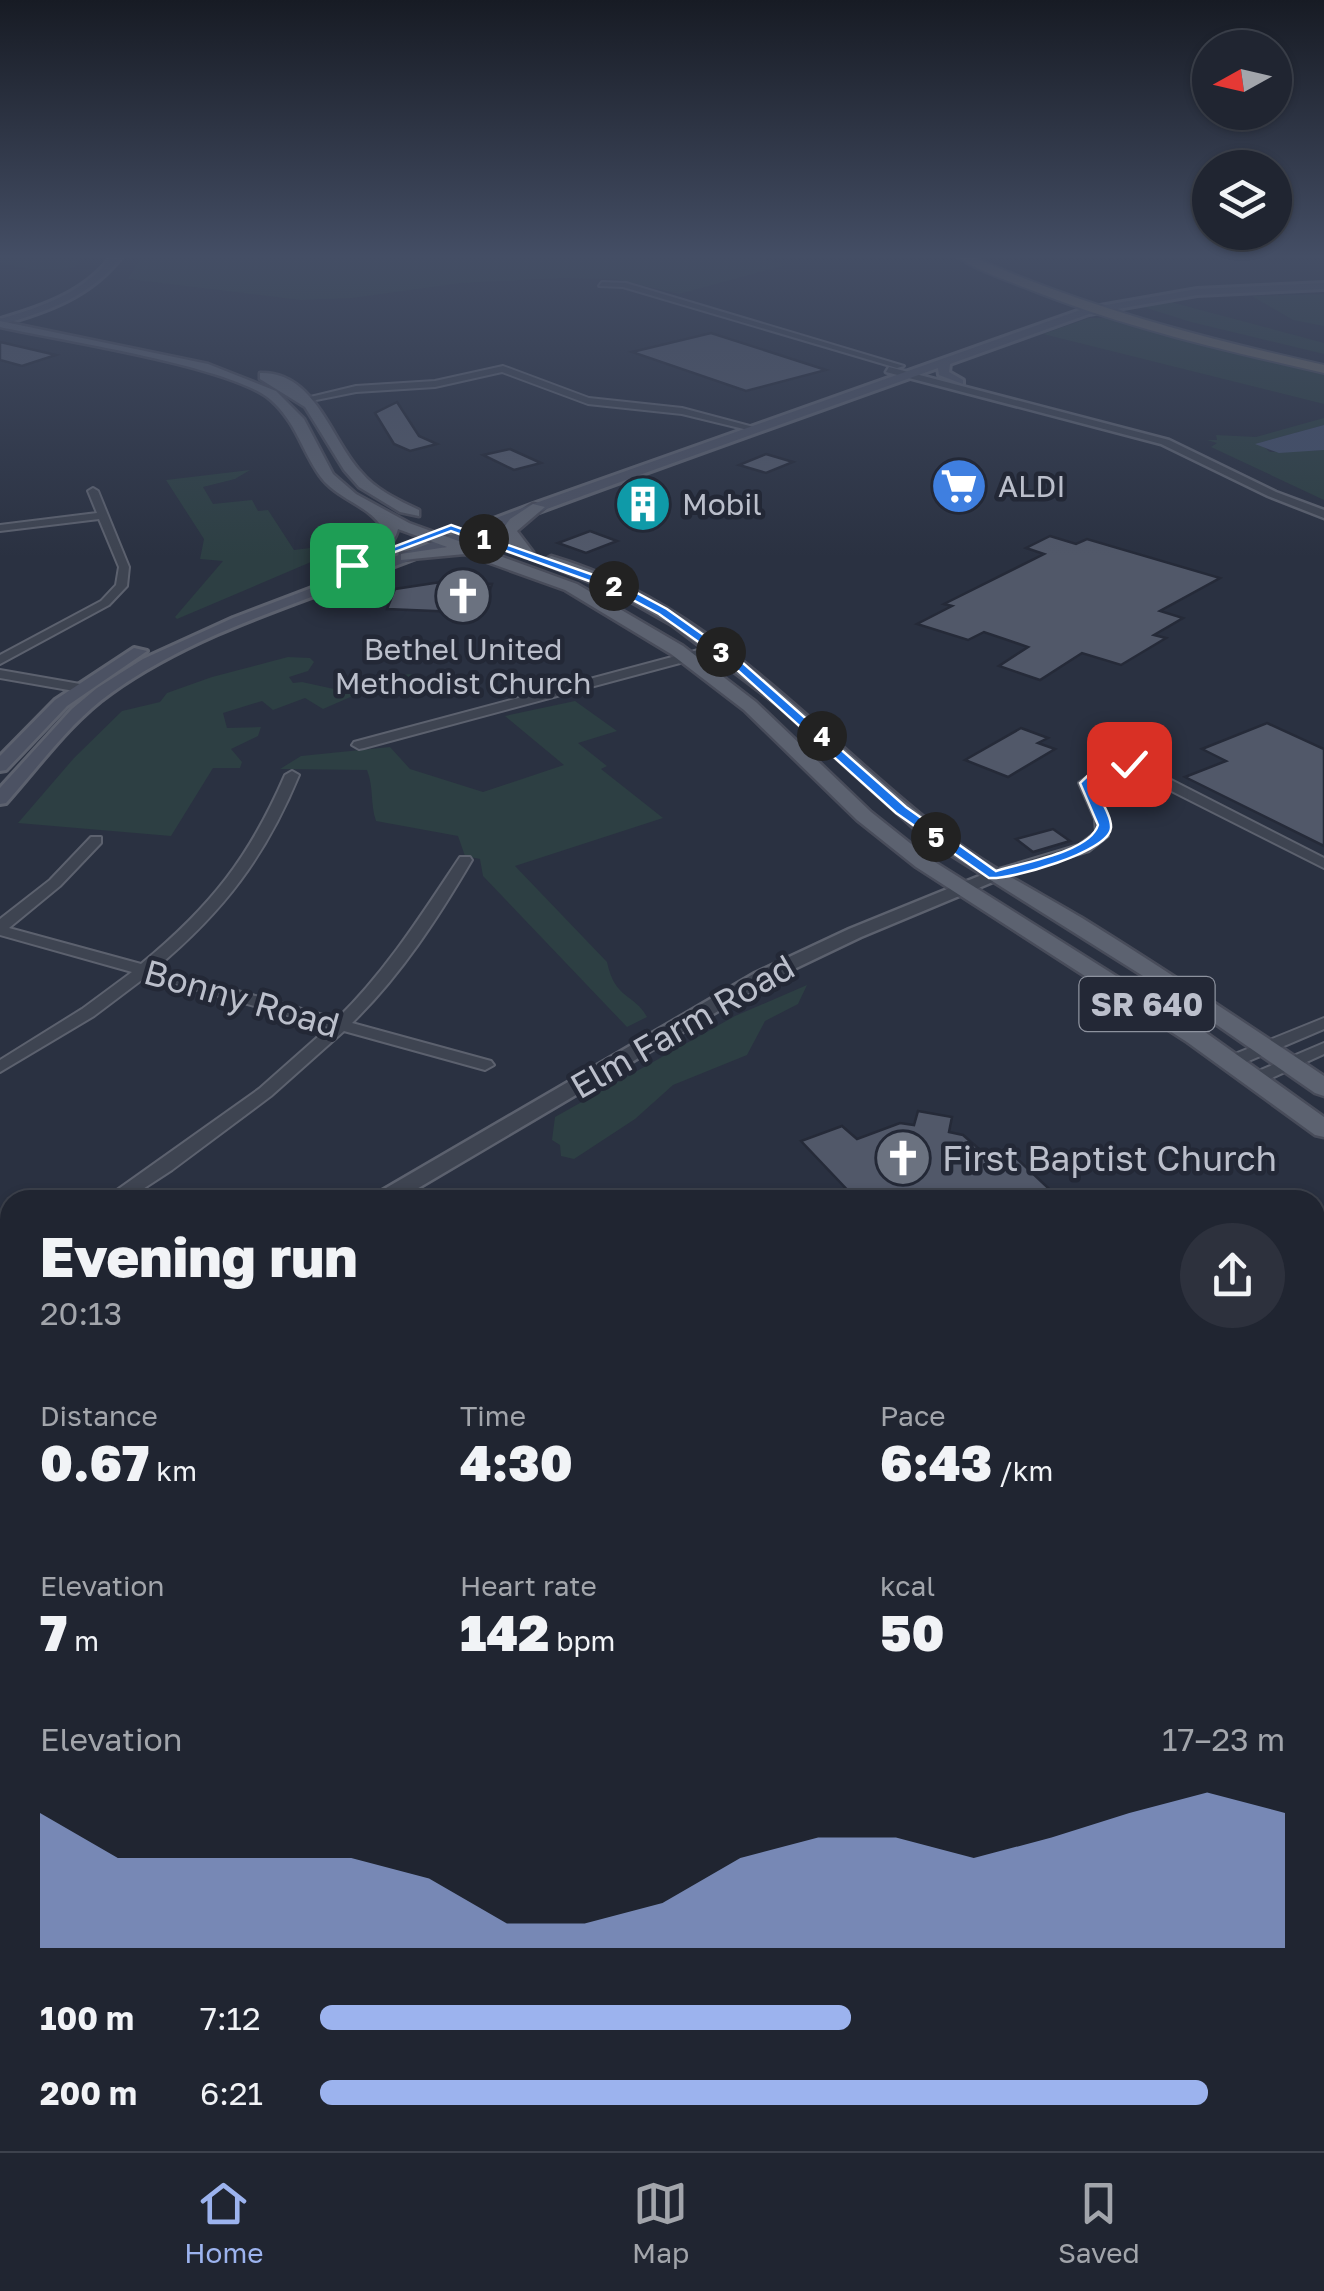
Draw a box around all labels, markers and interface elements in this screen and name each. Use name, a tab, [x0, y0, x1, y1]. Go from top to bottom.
north arrow	[1192, 30, 1292, 130]
map controls	[1192, 30, 1292, 250]
button: layers	[1192, 150, 1292, 250]
supermarket icon: ALDI	[929, 456, 989, 516]
place label: ALDI	[998, 468, 1066, 504]
building icon: Mobil	[613, 474, 673, 534]
place label: Mobil	[682, 486, 762, 522]
pin: 1	[459, 514, 509, 564]
text: 1	[477, 522, 491, 555]
pin	[310, 523, 395, 608]
icon: arrive	[325, 538, 380, 593]
pin: 2	[589, 561, 639, 611]
church icon: Bethel United Methodist Church	[433, 566, 493, 626]
text: 2	[605, 569, 623, 602]
pin: 3	[696, 627, 746, 677]
place label: Bethel United Methodist Church	[335, 631, 591, 701]
text: 3	[712, 635, 730, 668]
pin: 4	[797, 711, 847, 761]
text: 4	[813, 719, 831, 752]
pin	[1087, 722, 1172, 807]
icon: check	[1102, 737, 1157, 792]
pin: 5	[911, 812, 961, 862]
text: 5	[927, 820, 945, 853]
street label: Elm Farm Road	[563, 945, 801, 1107]
street label: Bonny Road	[140, 950, 344, 1046]
road number: SR 640	[1080, 977, 1214, 1031]
church icon: First Baptist Church	[873, 1128, 933, 1188]
place label: First Baptist Church	[942, 1137, 1277, 1179]
text: Evening run	[40, 1223, 358, 1289]
button: share	[1180, 1223, 1285, 1328]
text: 20:13	[40, 1294, 122, 1332]
text: Distance	[40, 1399, 158, 1432]
text: Time	[460, 1399, 526, 1432]
text: Pace	[880, 1399, 945, 1432]
text: 0.67	[40, 1432, 149, 1492]
text: 4:30	[460, 1432, 573, 1492]
text: 6:43	[880, 1432, 992, 1492]
text: km	[149, 1454, 197, 1487]
text: /km	[992, 1454, 1053, 1487]
text: Elevation	[40, 1569, 165, 1602]
text: Heart rate	[460, 1569, 597, 1602]
text: kcal	[880, 1569, 935, 1602]
text: 7	[40, 1602, 67, 1662]
text: 142	[460, 1602, 549, 1662]
text: 50	[880, 1602, 945, 1662]
text: m	[67, 1624, 99, 1657]
text: bpm	[549, 1624, 615, 1657]
text: Elevation	[40, 1720, 182, 1758]
text: 17–23 m	[1162, 1720, 1285, 1758]
text: 100 m	[40, 1999, 134, 2037]
text: 7:12	[200, 1999, 261, 2037]
text: 200 m	[40, 2074, 137, 2112]
text: 6:21	[200, 2074, 263, 2112]
tab: Home	[184, 2176, 263, 2269]
tab: Map	[632, 2176, 689, 2269]
tab: Saved	[1058, 2176, 1140, 2269]

